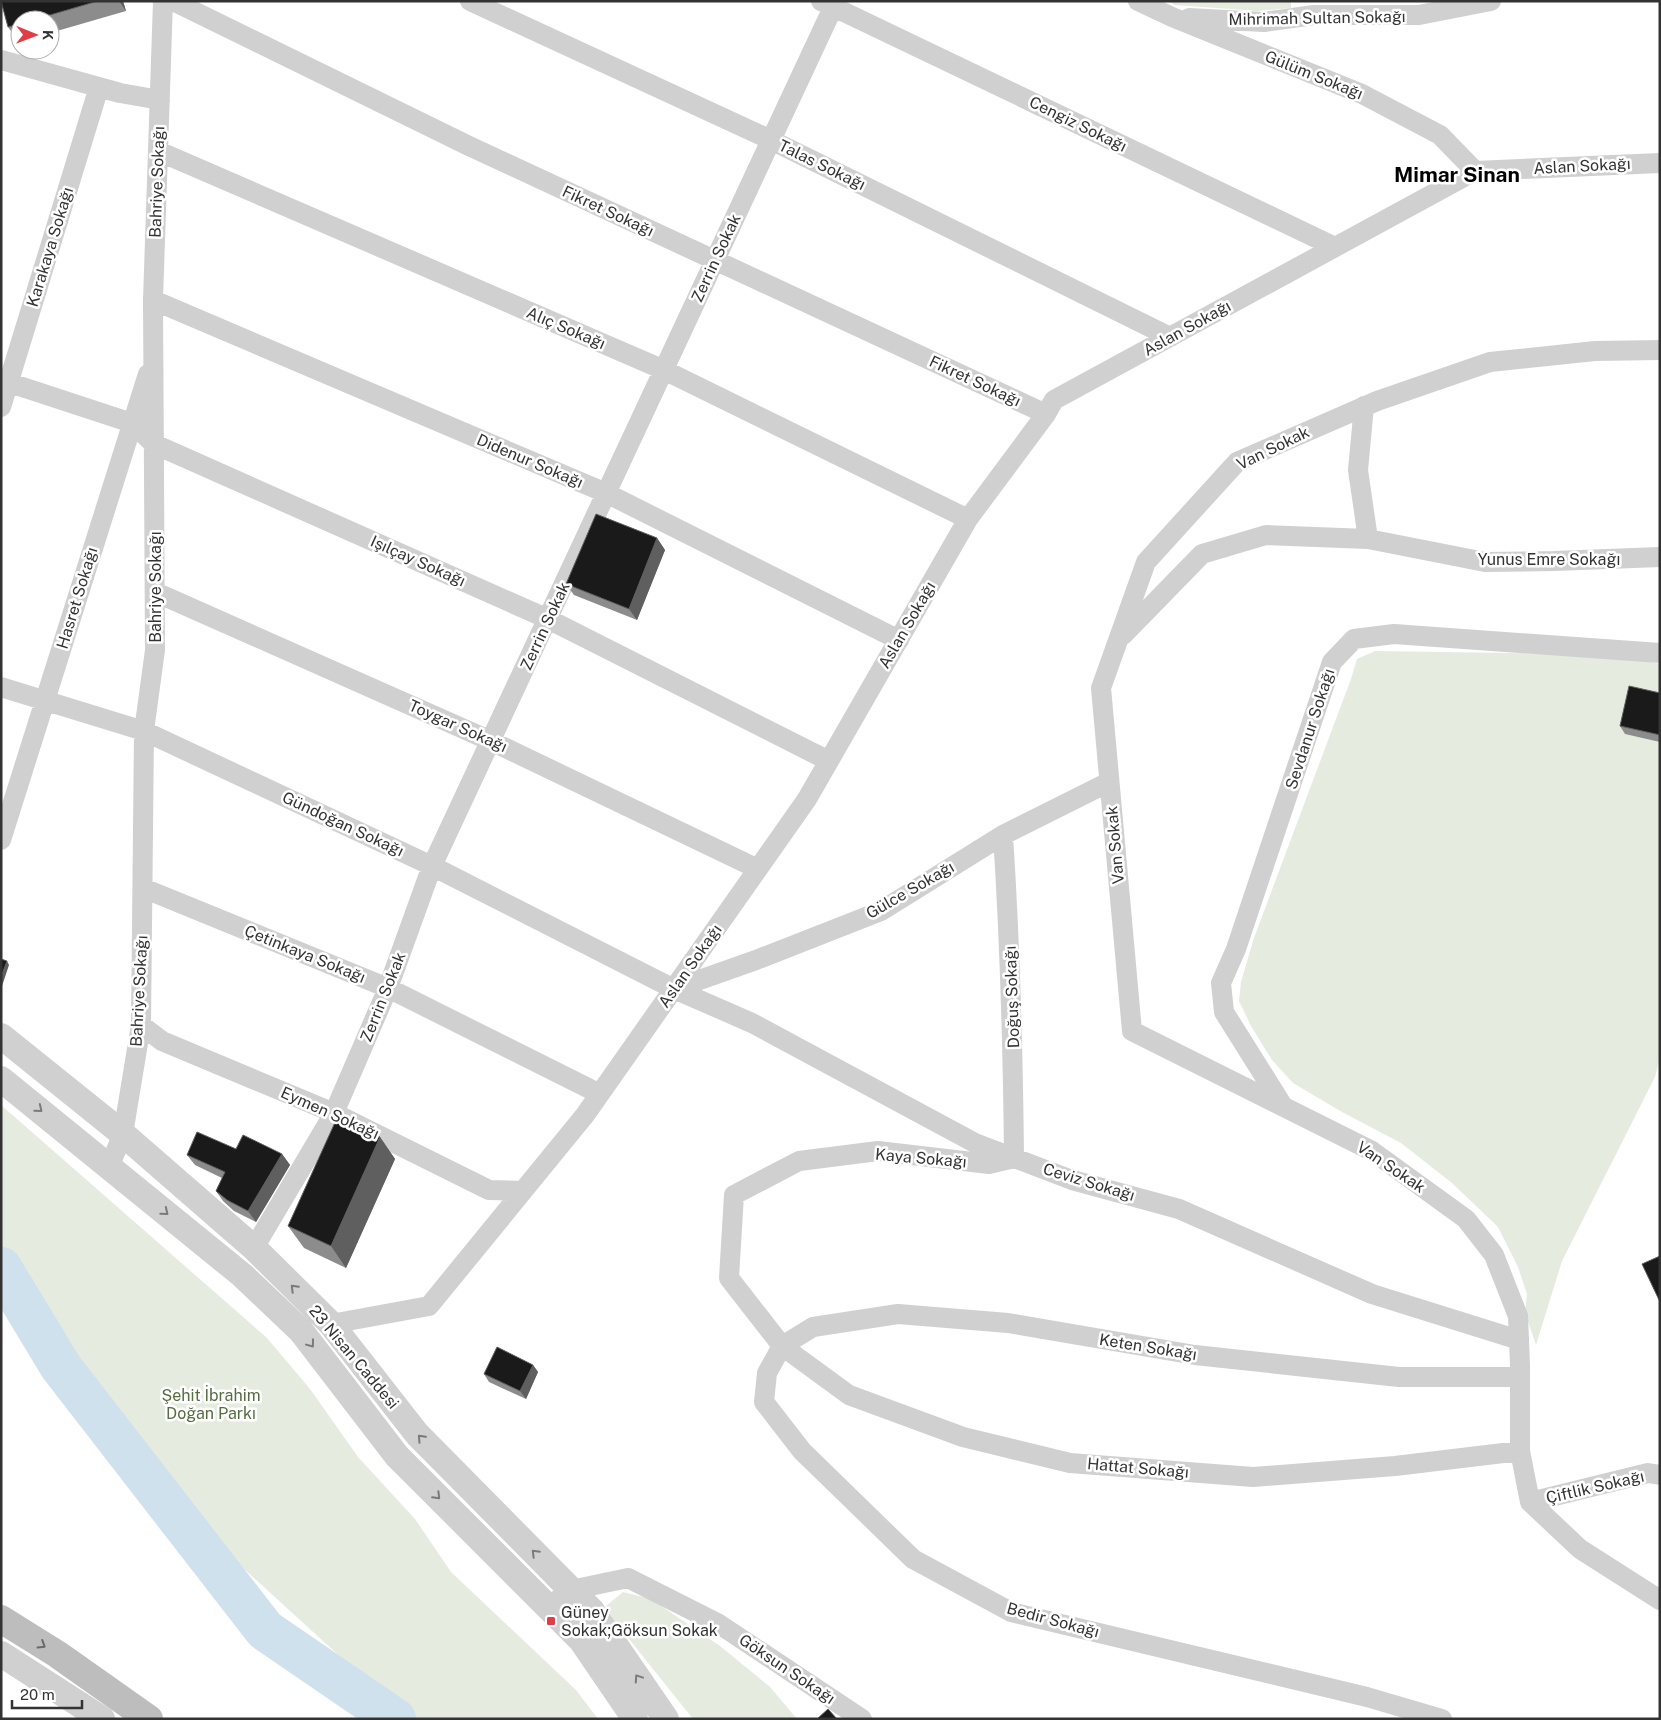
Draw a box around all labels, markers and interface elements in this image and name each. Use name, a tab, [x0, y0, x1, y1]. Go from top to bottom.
street label: Mihrimah Sultan Sokağı	[1228, 7, 1406, 29]
north arrow	[10, 10, 60, 60]
text: K	[40, 30, 56, 40]
street label: Gülüm Sokağı	[1262, 47, 1366, 103]
street label: Cengiz Sokağı	[1026, 92, 1130, 156]
street label: Bahriye Sokağı	[146, 126, 168, 238]
street label: Talas Sokağı	[776, 136, 868, 194]
street label: Aslan Sokağı	[1533, 154, 1631, 178]
district label: Mimar Sinan	[1394, 162, 1520, 187]
street label: Fikret Sokağı	[559, 182, 657, 240]
street label: Karakaya Sokağı	[23, 185, 77, 309]
street label: Zerrin Sokak	[687, 211, 745, 305]
street label: Aslan Sokağı	[1140, 296, 1234, 360]
street label: Alıç Sokağı	[524, 303, 608, 353]
street label: Fikret Sokağı	[926, 352, 1024, 410]
street label: Van Sokak	[1234, 422, 1312, 474]
street label: Didenur Sokağı	[474, 430, 586, 492]
street label: Bahriye Sokağı	[146, 531, 165, 643]
street label: Işılçay Sokağı	[368, 532, 468, 590]
street label: Hasret Sokağı	[53, 545, 101, 651]
street label: Yunus Emre Sokağı	[1478, 550, 1620, 569]
street label: Aslan Sokağı	[874, 578, 940, 672]
street label: Zerrin Sokak	[516, 579, 574, 673]
street label: Sevdanur Sokağı	[1282, 666, 1338, 792]
street label: Toygar Sokağı	[406, 696, 510, 756]
street label: Gündoğan Sokağı	[279, 788, 407, 860]
street label: Van Sokak	[1102, 805, 1128, 885]
street label: Gülce Sokağı	[863, 857, 957, 923]
street label: Çetinkaya Sokağı	[242, 921, 368, 987]
street label: Aslan Sokağı	[654, 921, 726, 1011]
street label: Bahriye Sokağı	[127, 935, 151, 1047]
street label: Doğuş Sokağı	[1001, 946, 1023, 1048]
street label: Zerrin Sokak	[356, 949, 410, 1045]
street label: Eymen Sokağı	[278, 1083, 382, 1143]
one-way arrow	[33, 1104, 42, 1112]
street label: Van Sokak	[1353, 1137, 1429, 1197]
street label: Kaya Sokağı	[875, 1145, 967, 1171]
street label: Ceviz Sokağı	[1041, 1159, 1137, 1205]
one-way arrow	[159, 1207, 168, 1215]
one-way arrow	[290, 1284, 299, 1293]
street label: 23 Nisan Caddesi	[305, 1301, 403, 1413]
street label: Keten Sokağı	[1098, 1330, 1198, 1364]
one-way arrow	[305, 1338, 314, 1348]
park label: Şehit İbrahim Doğan Parkı	[161, 1385, 261, 1423]
one-way arrow	[418, 1434, 427, 1443]
street label: Hattat Sokağı	[1086, 1454, 1190, 1482]
street label: Çiftlik Sokağı	[1544, 1466, 1646, 1508]
one-way arrow	[431, 1490, 440, 1499]
one-way arrow	[532, 1550, 541, 1559]
street label: Bedir Sokağı	[1005, 1599, 1101, 1641]
place label: Güney Sokak;Göksun Sokak	[561, 1603, 718, 1640]
marker: Güney Sokak;Göksun Sokak	[545, 1615, 557, 1627]
street label: Göksun Sokağı	[736, 1630, 838, 1708]
one-way arrow	[37, 1639, 46, 1649]
one-way arrow	[635, 1675, 644, 1684]
scale bar	[12, 1678, 82, 1710]
text: 20 m	[20, 1686, 55, 1703]

